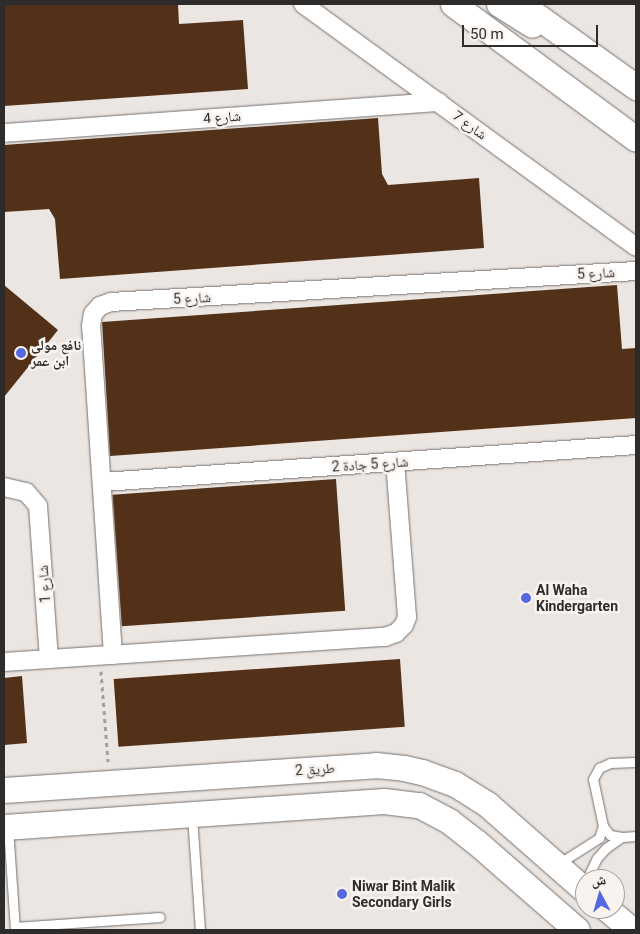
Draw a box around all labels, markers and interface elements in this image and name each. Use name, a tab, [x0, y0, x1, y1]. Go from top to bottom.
scale bar	[465, 15, 601, 47]
text: 50 m	[470, 25, 504, 43]
street label: شارع 4	[202, 107, 242, 127]
street label: شارع 7	[450, 107, 490, 143]
street label: شارع 5	[577, 264, 615, 282]
street label: شارع 5	[173, 289, 211, 307]
place label: نافع مولى ابن عمر	[31, 337, 81, 370]
marker: نافع مولى ابن عمر	[15, 347, 27, 359]
street label: شارع 5 جادة 2	[331, 453, 409, 475]
street label: شارع 1	[34, 564, 54, 604]
place label: Al Waha Kindergarten	[536, 582, 618, 614]
marker: Al Waha Kindergarten	[520, 592, 532, 604]
street label: طريق 2	[294, 759, 336, 779]
north arrow	[575, 869, 625, 919]
text: ش	[590, 871, 607, 889]
place label: Niwar Bint Malik Secondary Girls	[352, 878, 455, 910]
marker: Niwar Bint Malik Secondary Girls	[336, 888, 348, 900]

